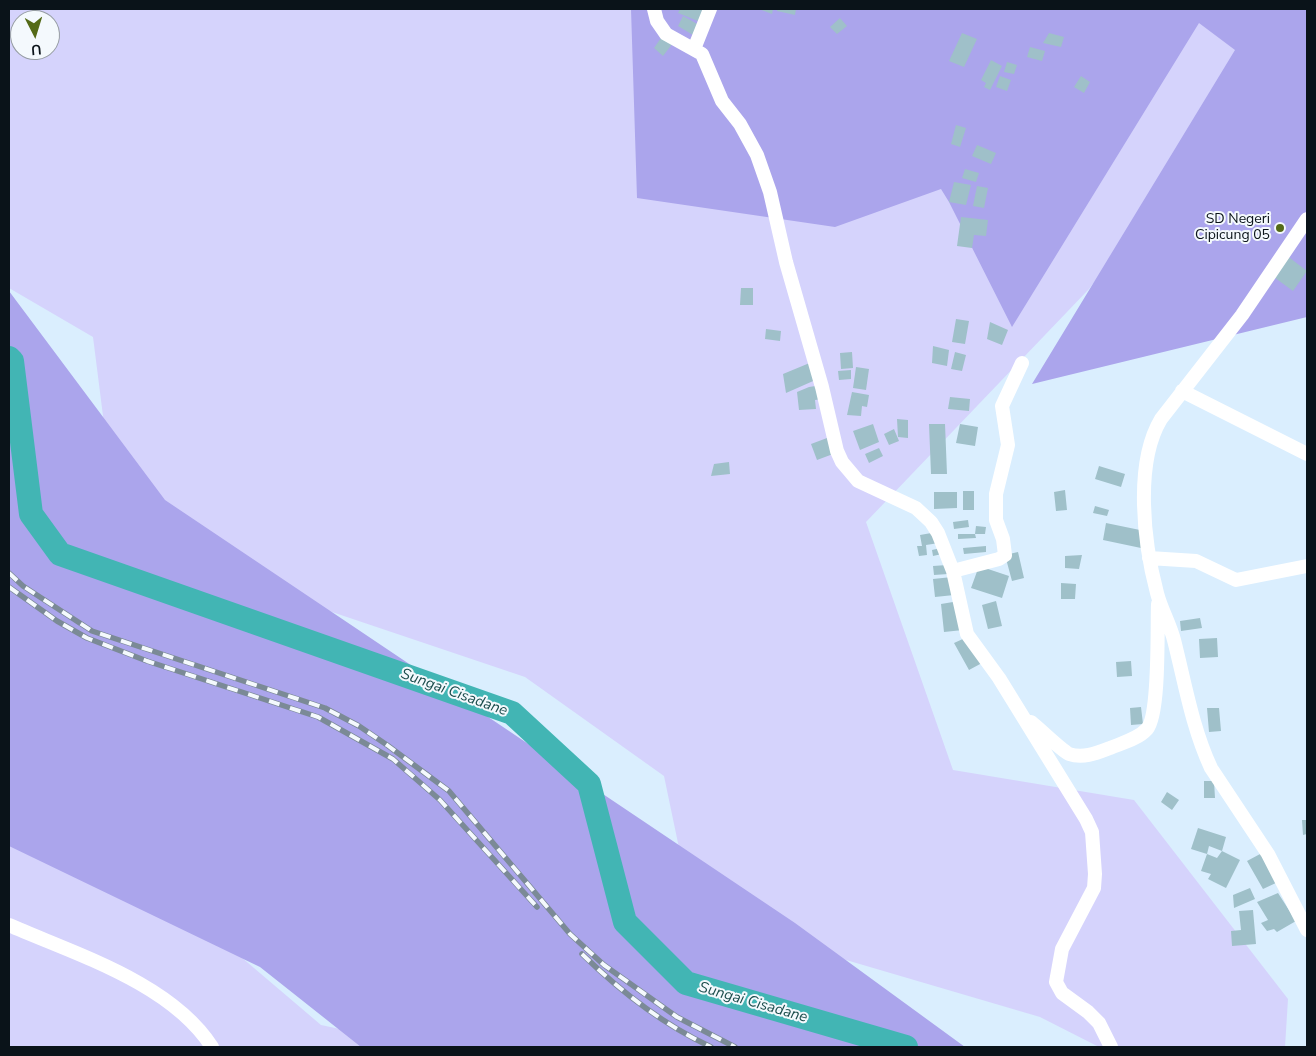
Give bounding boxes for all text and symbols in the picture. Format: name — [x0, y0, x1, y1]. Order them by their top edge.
north arrow — [10, 10, 60, 60]
text: U — [30, 40, 42, 59]
place label: SD Negeri Cipicung 05 — [1195, 212, 1270, 244]
marker: SD Negeri Cipicung 05 — [1274, 222, 1286, 234]
water label: Sungai Cisadane — [398, 665, 510, 721]
water label: Sungai Cisadane — [697, 979, 809, 1027]

